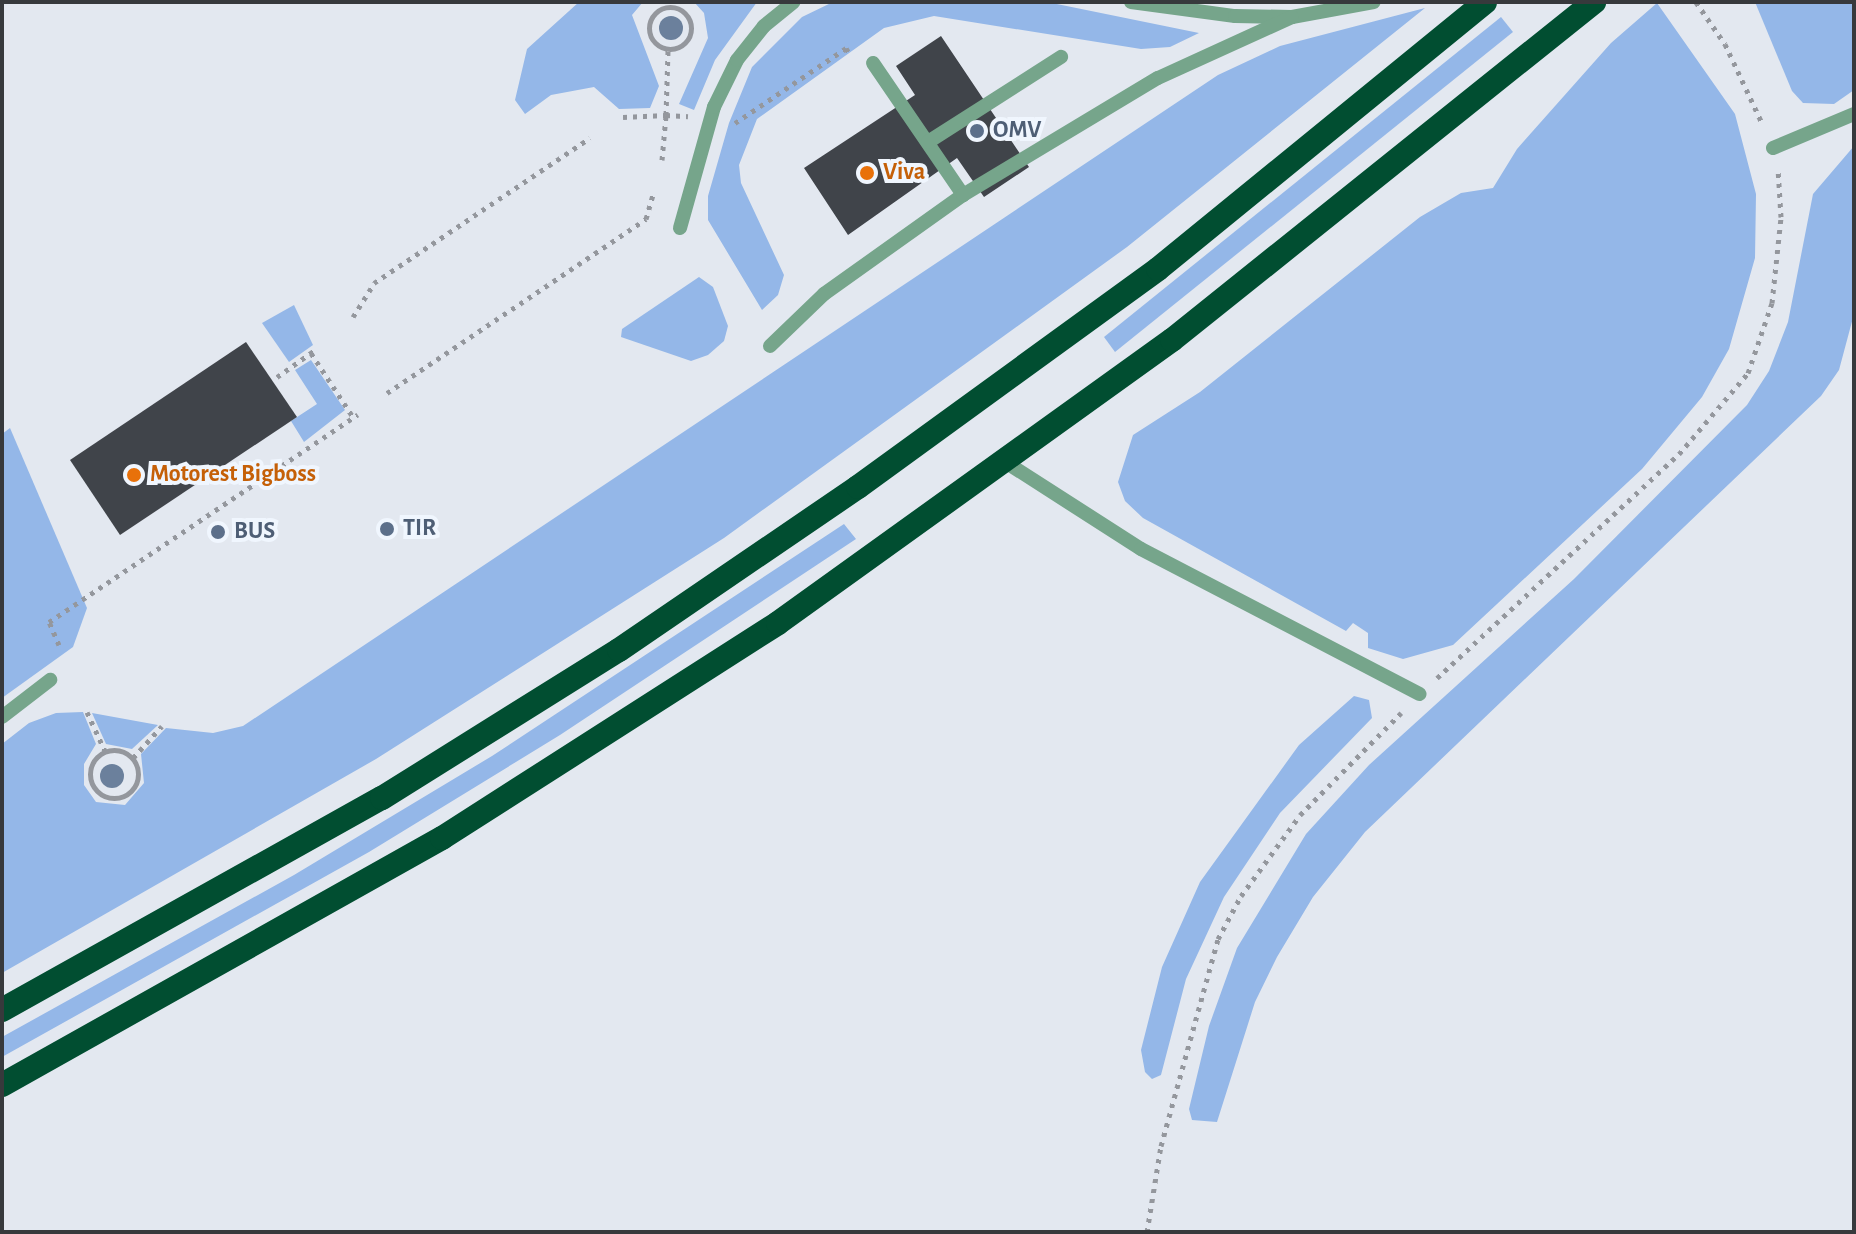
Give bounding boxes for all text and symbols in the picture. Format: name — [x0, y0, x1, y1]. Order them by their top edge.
place label: OMV — [993, 117, 1041, 145]
marker: OMV — [968, 122, 986, 140]
place label: Viva — [883, 159, 925, 187]
marker: Viva — [858, 164, 876, 182]
place label: Motorest Bigboss — [150, 461, 316, 489]
marker: Motorest Bigboss — [125, 466, 143, 484]
place label: TIR — [403, 515, 436, 543]
place label: BUS — [234, 518, 275, 546]
marker: TIR — [378, 520, 396, 538]
marker: BUS — [209, 523, 227, 541]

